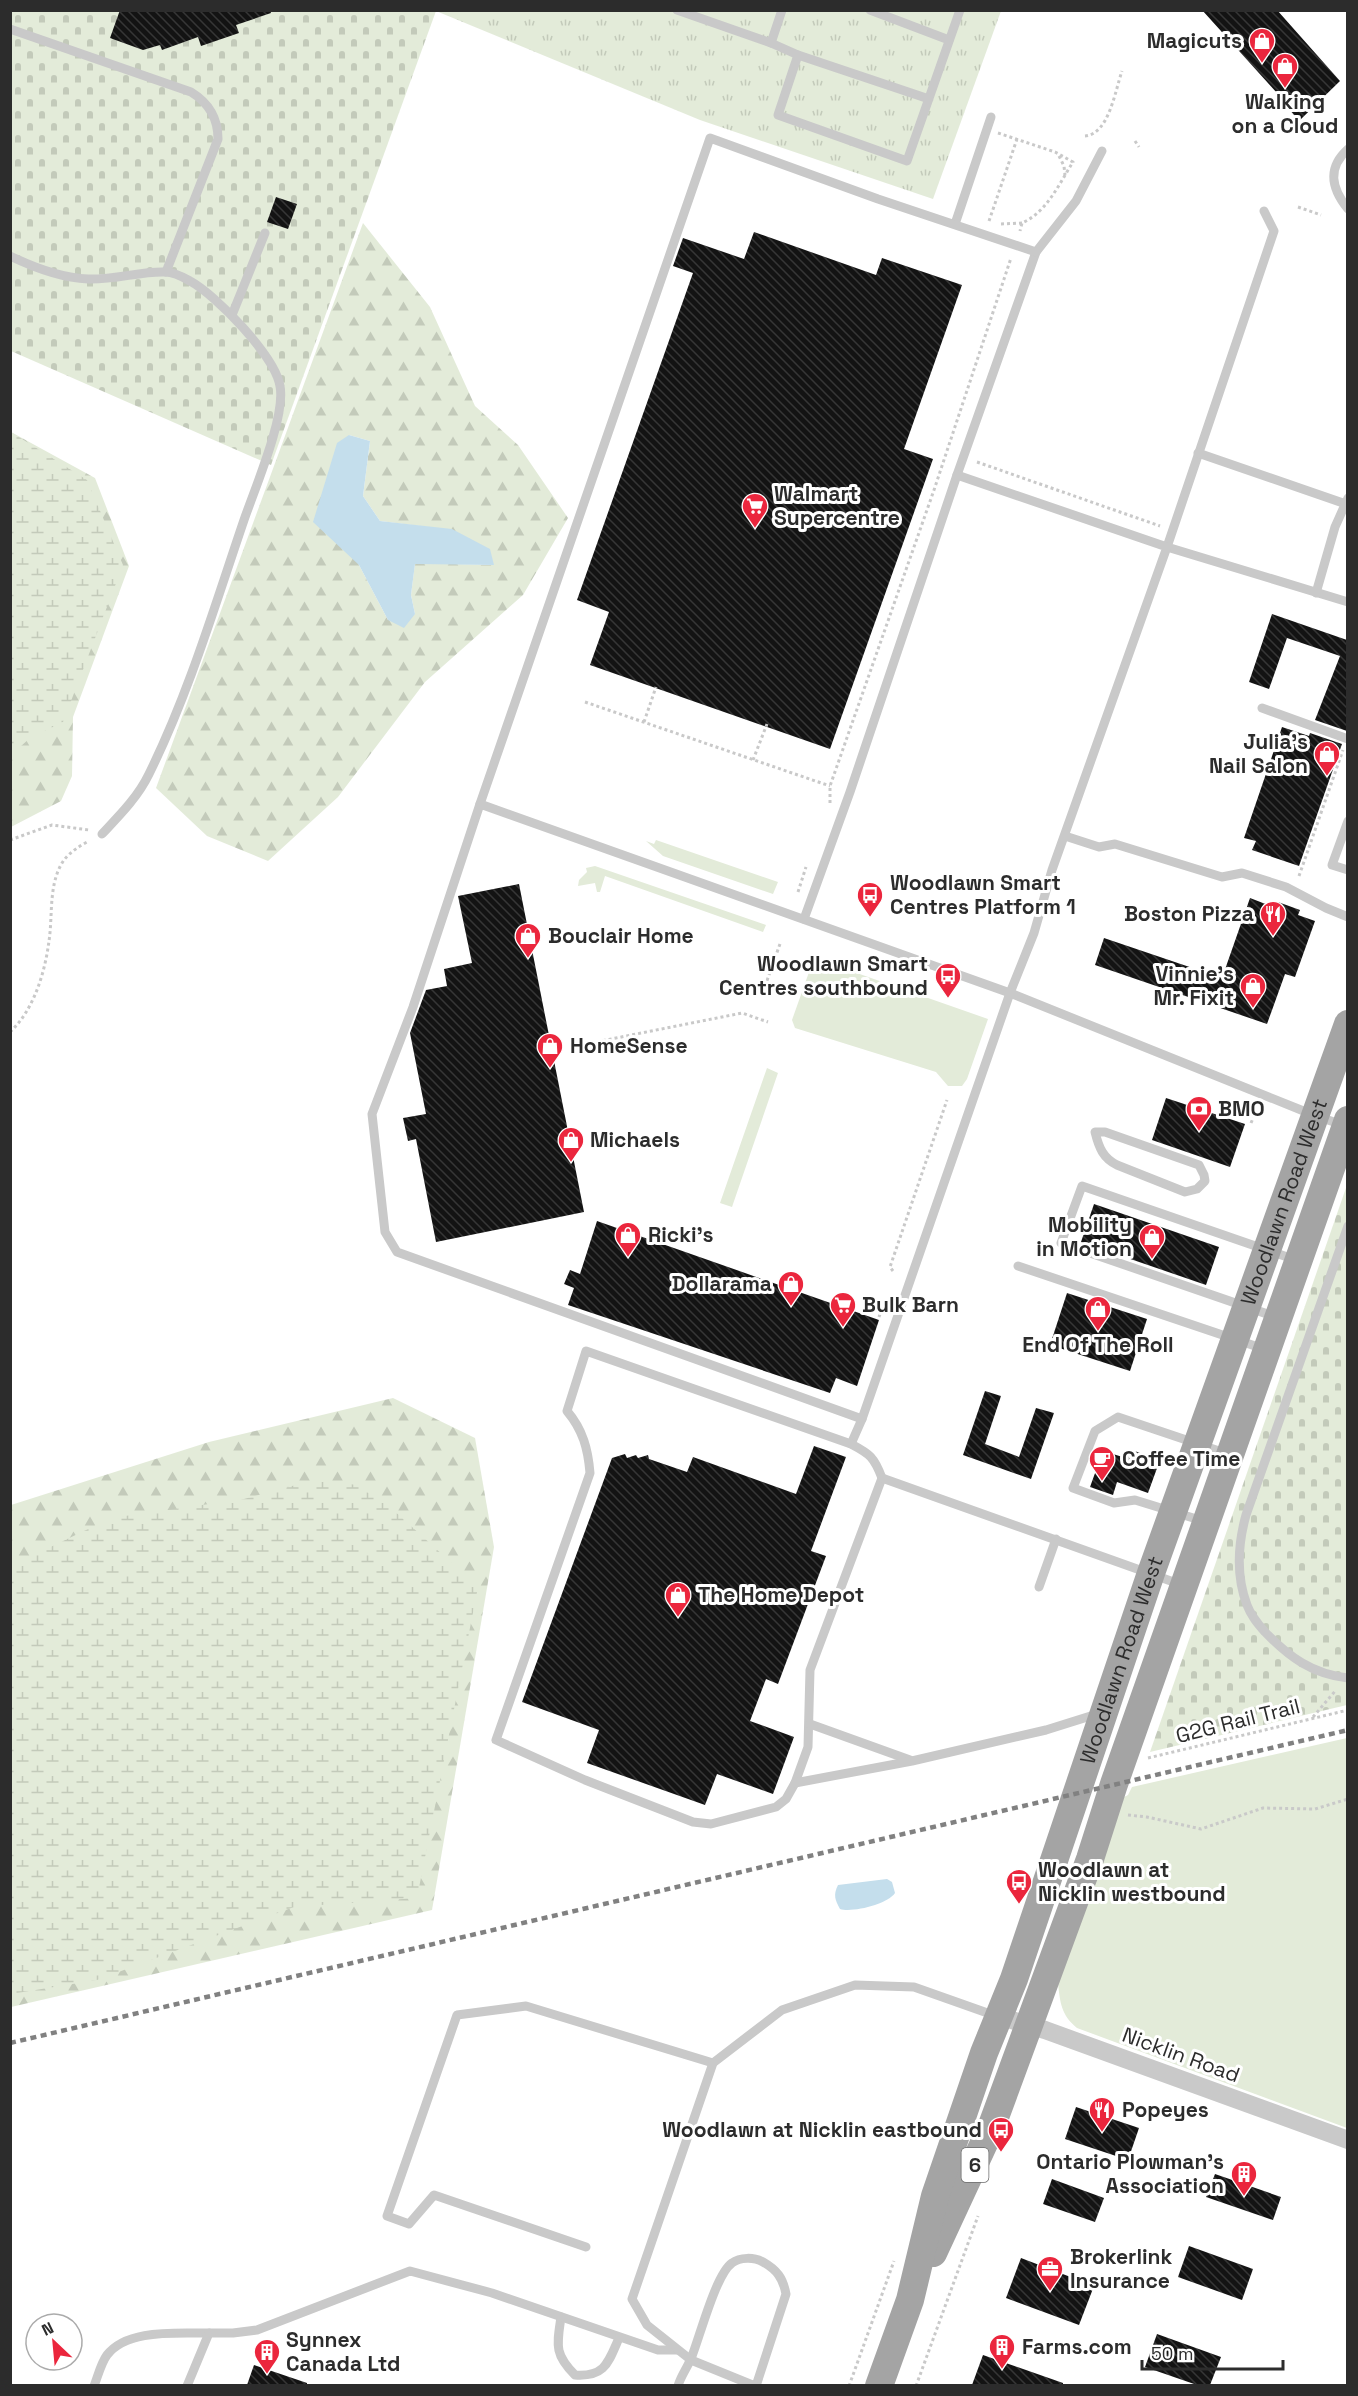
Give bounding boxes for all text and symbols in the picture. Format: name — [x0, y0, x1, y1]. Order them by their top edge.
shop icon: Magicuts — [1247, 26, 1277, 64]
place label: Magicuts — [1147, 27, 1242, 54]
shop icon: Walking on a Cloud — [1270, 51, 1300, 89]
place label: Walking on a Cloud — [1232, 88, 1338, 139]
place label: Walmart Supercentre — [774, 480, 900, 531]
supermarket icon: Walmart Supercentre — [740, 491, 770, 529]
place label: Julia's Nail Salon — [1209, 728, 1308, 779]
shop icon: Julia's Nail Salon — [1312, 739, 1342, 777]
place label: Woodlawn Smart Centres Platform 1 — [890, 869, 1076, 920]
bus stop icon: Woodlawn Smart Centres Platform 1 — [855, 880, 885, 918]
restaurant icon: Boston Pizza — [1258, 899, 1288, 937]
place label: Boston Pizza — [1124, 900, 1254, 927]
shop icon: Bouclair Home — [513, 921, 543, 959]
place label: Bouclair Home — [548, 922, 694, 949]
place label: Woodlawn Smart Centres southbound — [719, 950, 928, 1001]
place label: Vinnie's Mr. Fixit — [1153, 960, 1234, 1011]
bus stop icon: Woodlawn Smart Centres southbound — [933, 961, 963, 999]
shop icon: Vinnie's Mr. Fixit — [1238, 971, 1268, 1009]
shop icon: HomeSense — [535, 1031, 565, 1069]
place label: HomeSense — [570, 1032, 688, 1059]
bank icon: BMO — [1184, 1094, 1214, 1132]
place label: BMO — [1218, 1095, 1265, 1122]
street label: Woodlawn Road West — [1234, 1095, 1333, 1309]
shop icon: Michaels — [556, 1125, 586, 1163]
place label: Michaels — [590, 1126, 680, 1153]
place label: Mobility in Motion — [1036, 1211, 1132, 1262]
shop icon: Ricki's — [613, 1220, 643, 1258]
place label: Ricki's — [648, 1221, 714, 1248]
shop icon: Mobility in Motion — [1137, 1222, 1167, 1260]
shop icon: Dollarama — [776, 1269, 806, 1307]
place label: Dollarama — [672, 1270, 772, 1297]
supermarket icon: Bulk Barn — [828, 1290, 858, 1328]
place label: Bulk Barn — [862, 1291, 959, 1318]
shop icon: End Of The Roll — [1083, 1294, 1113, 1332]
place label: End Of The Roll — [1022, 1331, 1174, 1358]
cafe icon: Coffee Time — [1087, 1444, 1117, 1482]
place label: Coffee Time — [1122, 1445, 1240, 1472]
street label: Woodlawn Road West — [1074, 1552, 1169, 1767]
shop icon: The Home Depot — [663, 1580, 693, 1618]
place label: The Home Depot — [698, 1581, 864, 1608]
street label: G2G Rail Trail — [1173, 1692, 1303, 1749]
place label: Woodlawn at Nicklin westbound — [1038, 1856, 1226, 1907]
bus stop icon: Woodlawn at Nicklin westbound — [1004, 1867, 1034, 1905]
street label: Nicklin Road — [1119, 2021, 1244, 2088]
restaurant icon: Popeyes — [1087, 2095, 1117, 2133]
place label: Popeyes — [1122, 2096, 1209, 2123]
bus stop icon: Woodlawn at Nicklin eastbound — [986, 2115, 1016, 2153]
place label: Woodlawn at Nicklin eastbound — [662, 2116, 982, 2143]
road number: 6 — [962, 2148, 988, 2182]
place label: Ontario Plowman's Association — [1036, 2148, 1224, 2199]
building icon: Ontario Plowman's Association — [1229, 2159, 1259, 2197]
place label: Brokerlink Insurance — [1070, 2243, 1172, 2294]
office icon: Brokerlink Insurance — [1035, 2254, 1065, 2292]
north arrow — [24, 2312, 84, 2372]
text: N — [38, 2317, 57, 2341]
place label: Synnex Canada Ltd — [286, 2326, 400, 2377]
building icon: Farms.com — [987, 2332, 1017, 2370]
place label: Farms.com — [1022, 2333, 1132, 2360]
scale bar — [1142, 2333, 1283, 2371]
building icon: Synnex Canada Ltd — [252, 2337, 282, 2375]
text: 50 m — [1151, 2342, 1193, 2365]

